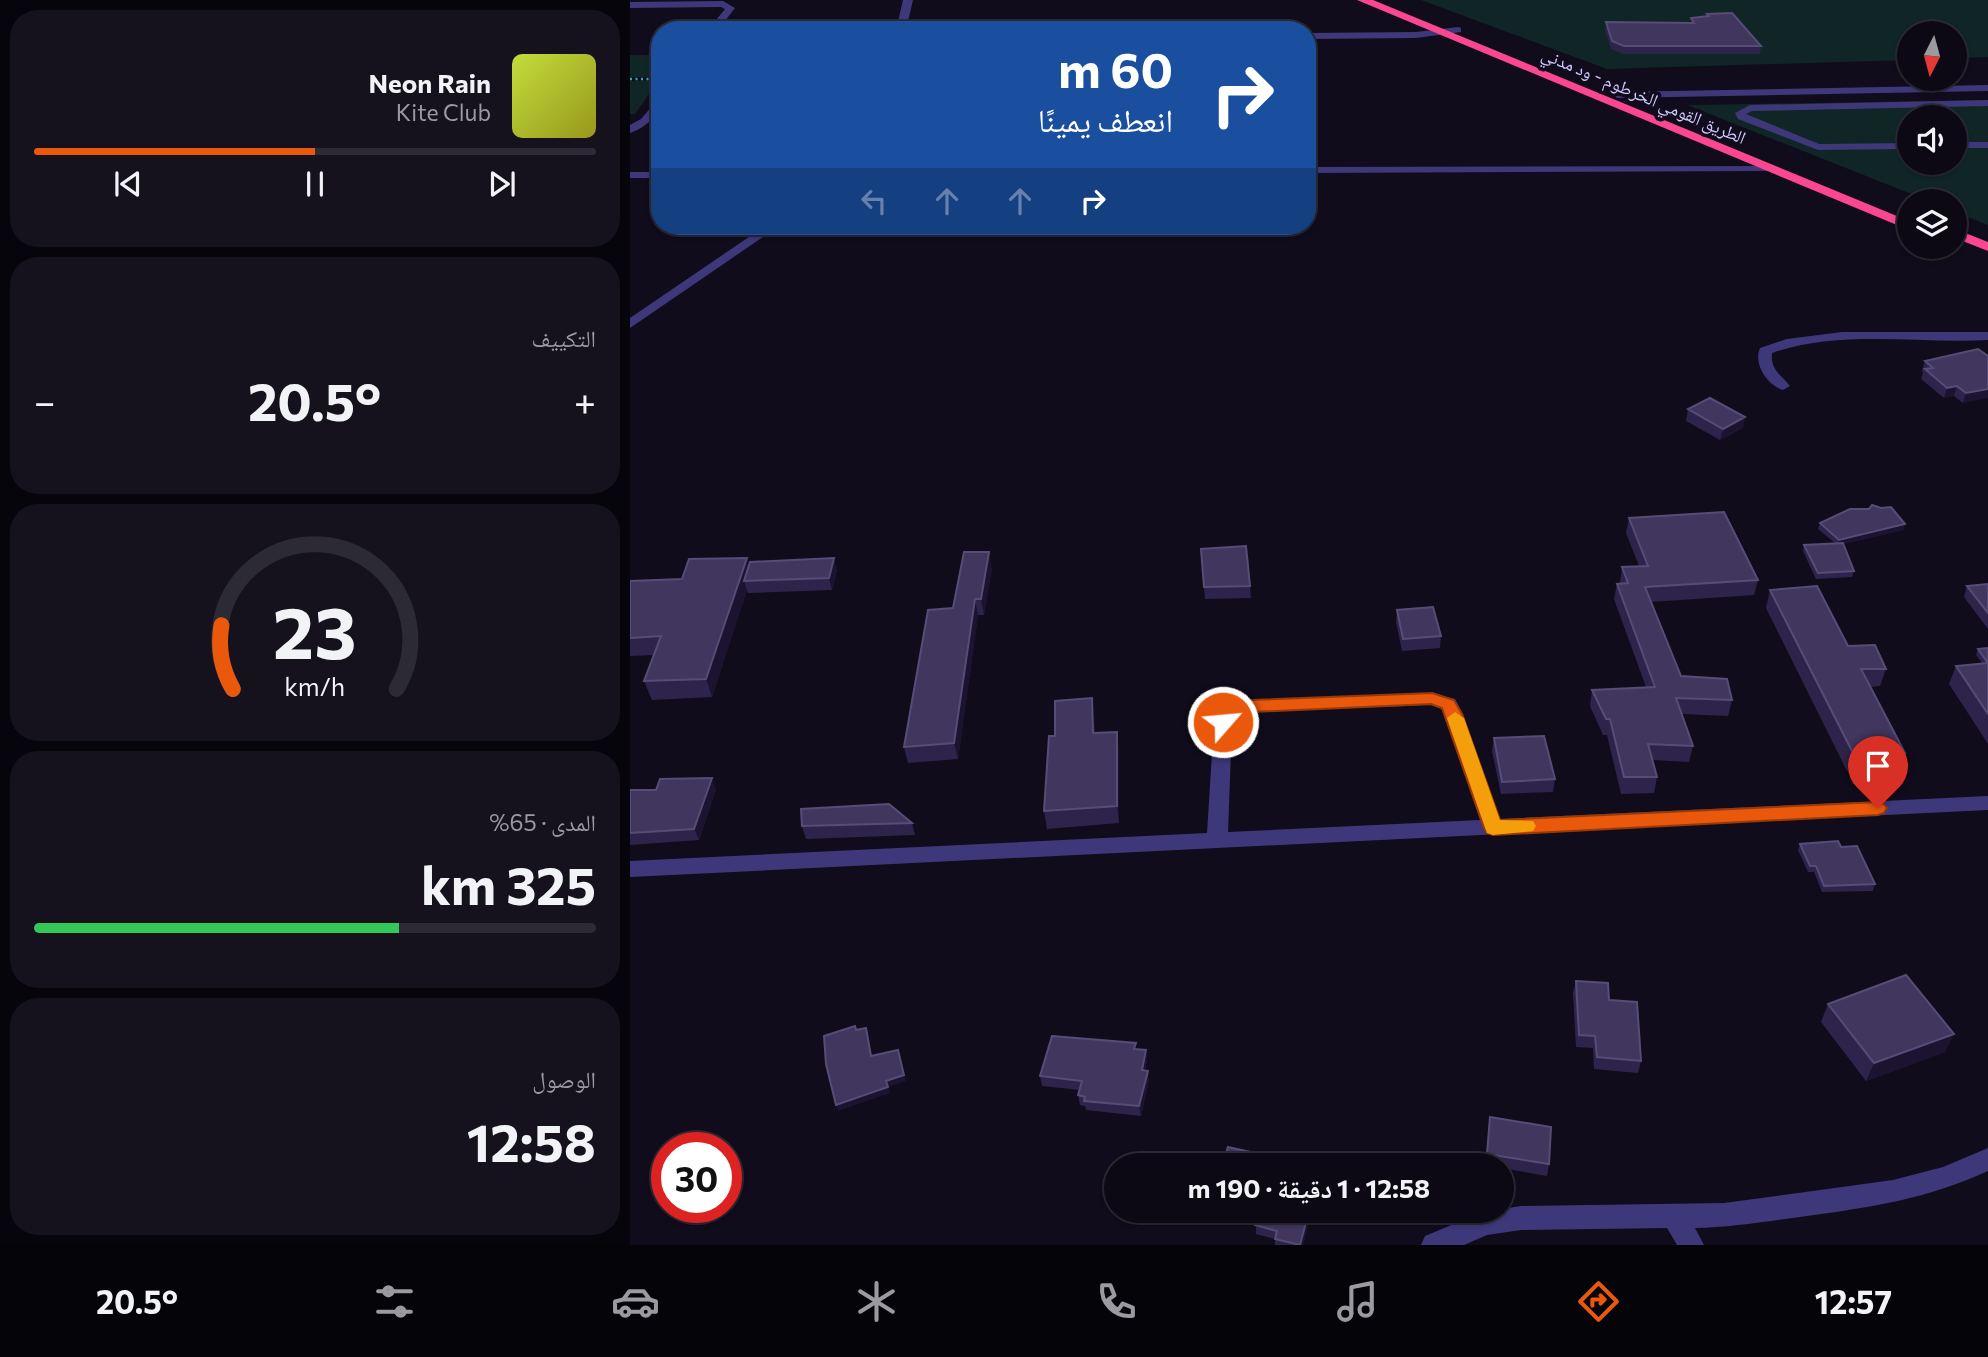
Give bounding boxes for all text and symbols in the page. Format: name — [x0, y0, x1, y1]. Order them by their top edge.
north arrow — [1897, 21, 1967, 91]
map controls — [1897, 21, 1967, 259]
text: 60 m — [1058, 38, 1173, 98]
street label: الطريق القومي الخرطوم - ود مدني — [1537, 42, 1749, 152]
icon: right — [1197, 49, 1288, 140]
text: Neon Rain — [368, 67, 491, 98]
text: Kite Club — [396, 98, 491, 126]
text: انعطف يمينًا — [1038, 99, 1173, 139]
button: sound — [1897, 105, 1967, 175]
icon: previous — [109, 165, 147, 203]
icon: pause — [296, 165, 334, 203]
icon: next — [483, 165, 521, 203]
icon: left — [855, 182, 893, 220]
icon: ahead — [928, 182, 966, 220]
icon: ahead — [1001, 182, 1039, 220]
icon: right — [1074, 182, 1112, 220]
button: layers — [1897, 189, 1967, 259]
text: التكييف — [531, 324, 596, 352]
text: 20.5° — [248, 368, 381, 432]
text: − — [34, 377, 56, 424]
text: + — [574, 377, 596, 424]
text: 23 — [273, 585, 357, 674]
text: km/h — [285, 670, 345, 700]
position arrow — [1186, 685, 1260, 759]
pin — [1848, 736, 1908, 808]
icon: arrive — [1859, 747, 1897, 785]
text: المدى · 65% — [489, 808, 596, 836]
text: 325 km — [421, 852, 596, 916]
text: الوصول — [532, 1065, 596, 1093]
text: 12:58 — [467, 1109, 596, 1173]
speed limit sign: 30 — [651, 1132, 742, 1223]
text: 12:58 · 1 دقيقة · 190 m — [1188, 1172, 1430, 1203]
icon: filters — [370, 1277, 419, 1326]
icon: car — [611, 1277, 660, 1326]
icon: climate — [852, 1277, 901, 1326]
icon: phone — [1092, 1277, 1141, 1326]
icon: music — [1333, 1277, 1382, 1326]
icon: directions — [1574, 1277, 1623, 1326]
text: 20.5° — [96, 1281, 178, 1321]
text: 12:57 — [1815, 1281, 1892, 1321]

